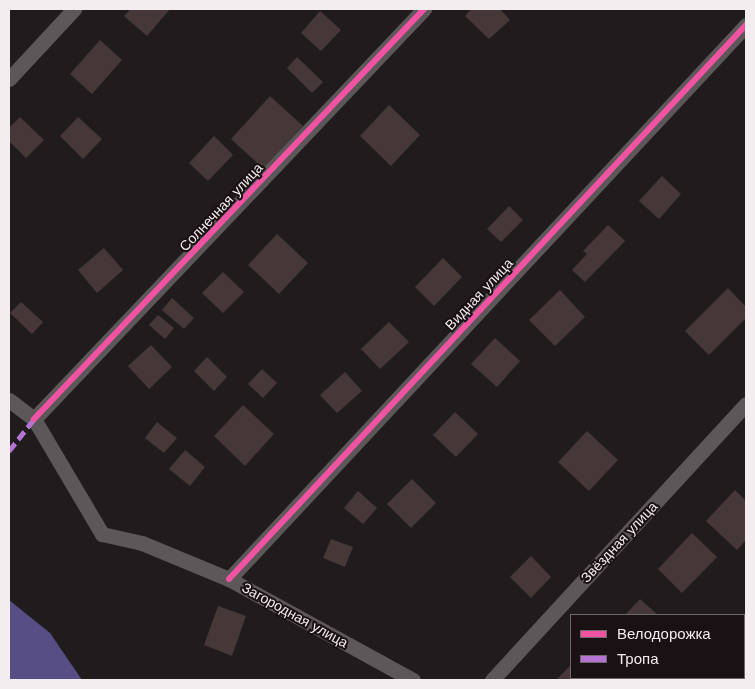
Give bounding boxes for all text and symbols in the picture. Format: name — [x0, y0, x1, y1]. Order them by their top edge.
street label: Солнечная улица — [176, 159, 266, 255]
street label: Видная улица — [442, 255, 516, 333]
street label: Звёздная улица — [577, 498, 661, 586]
street label: Загородная улица — [239, 579, 351, 651]
legend — [570, 614, 745, 679]
text: Велодорожка — [617, 625, 711, 643]
text: Тропа — [617, 650, 658, 668]

